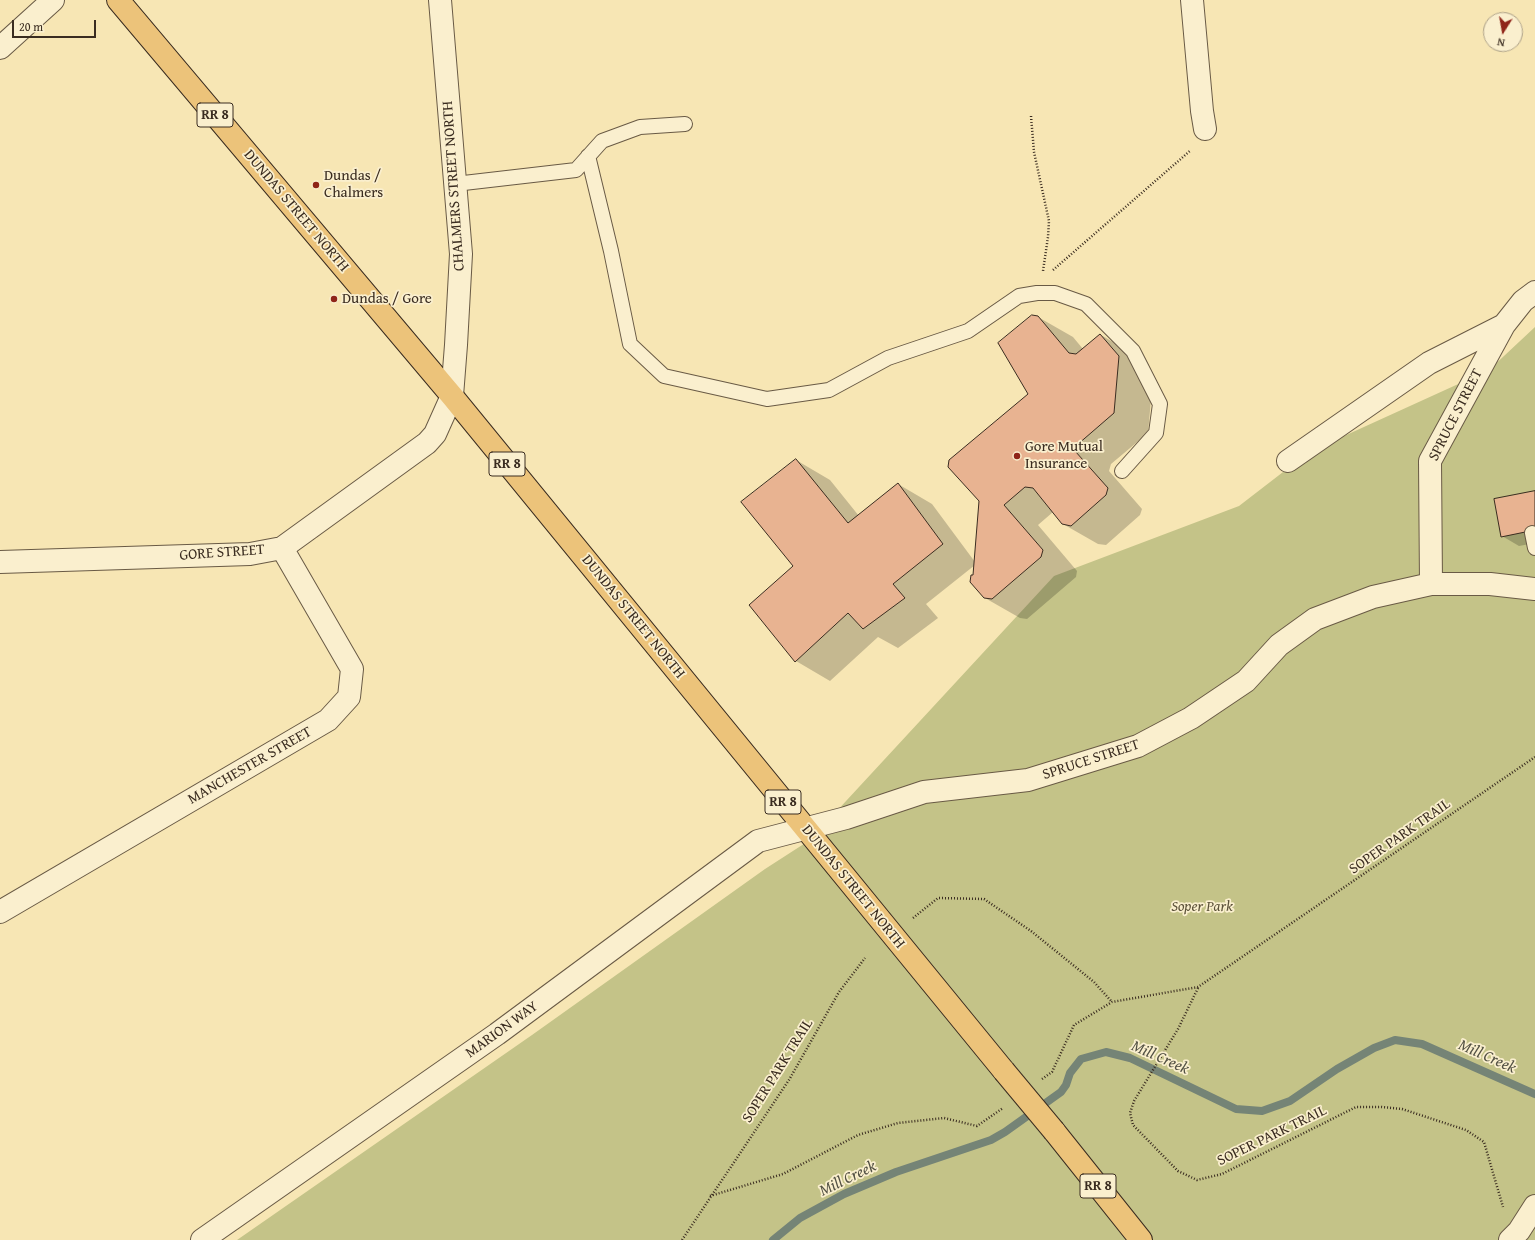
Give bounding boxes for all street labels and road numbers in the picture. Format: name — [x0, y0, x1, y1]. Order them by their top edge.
street label: CHALMERS STREET NORTH — [439, 100, 469, 272]
road number: RR 8 — [197, 103, 233, 127]
street label: DUNDAS STREET NORTH — [240, 146, 352, 276]
street label: SPRUCE STREET — [1425, 366, 1487, 464]
road number: RR 8 — [489, 452, 525, 476]
street label: GORE STREET — [179, 541, 265, 565]
street label: DUNDAS STREET NORTH — [578, 551, 688, 683]
street label: MANCHESTER STREET — [185, 723, 315, 809]
street label: SPRUCE STREET — [1040, 736, 1142, 784]
road number: RR 8 — [765, 790, 801, 814]
street label: SOPER PARK TRAIL — [1346, 795, 1454, 879]
street label: DUNDAS STREET NORTH — [798, 821, 908, 953]
street label: MARION WAY — [462, 998, 542, 1062]
street label: SOPER PARK TRAIL — [739, 1016, 817, 1126]
street label: SOPER PARK TRAIL — [1214, 1102, 1330, 1170]
road number: RR 8 — [1080, 1174, 1116, 1198]

